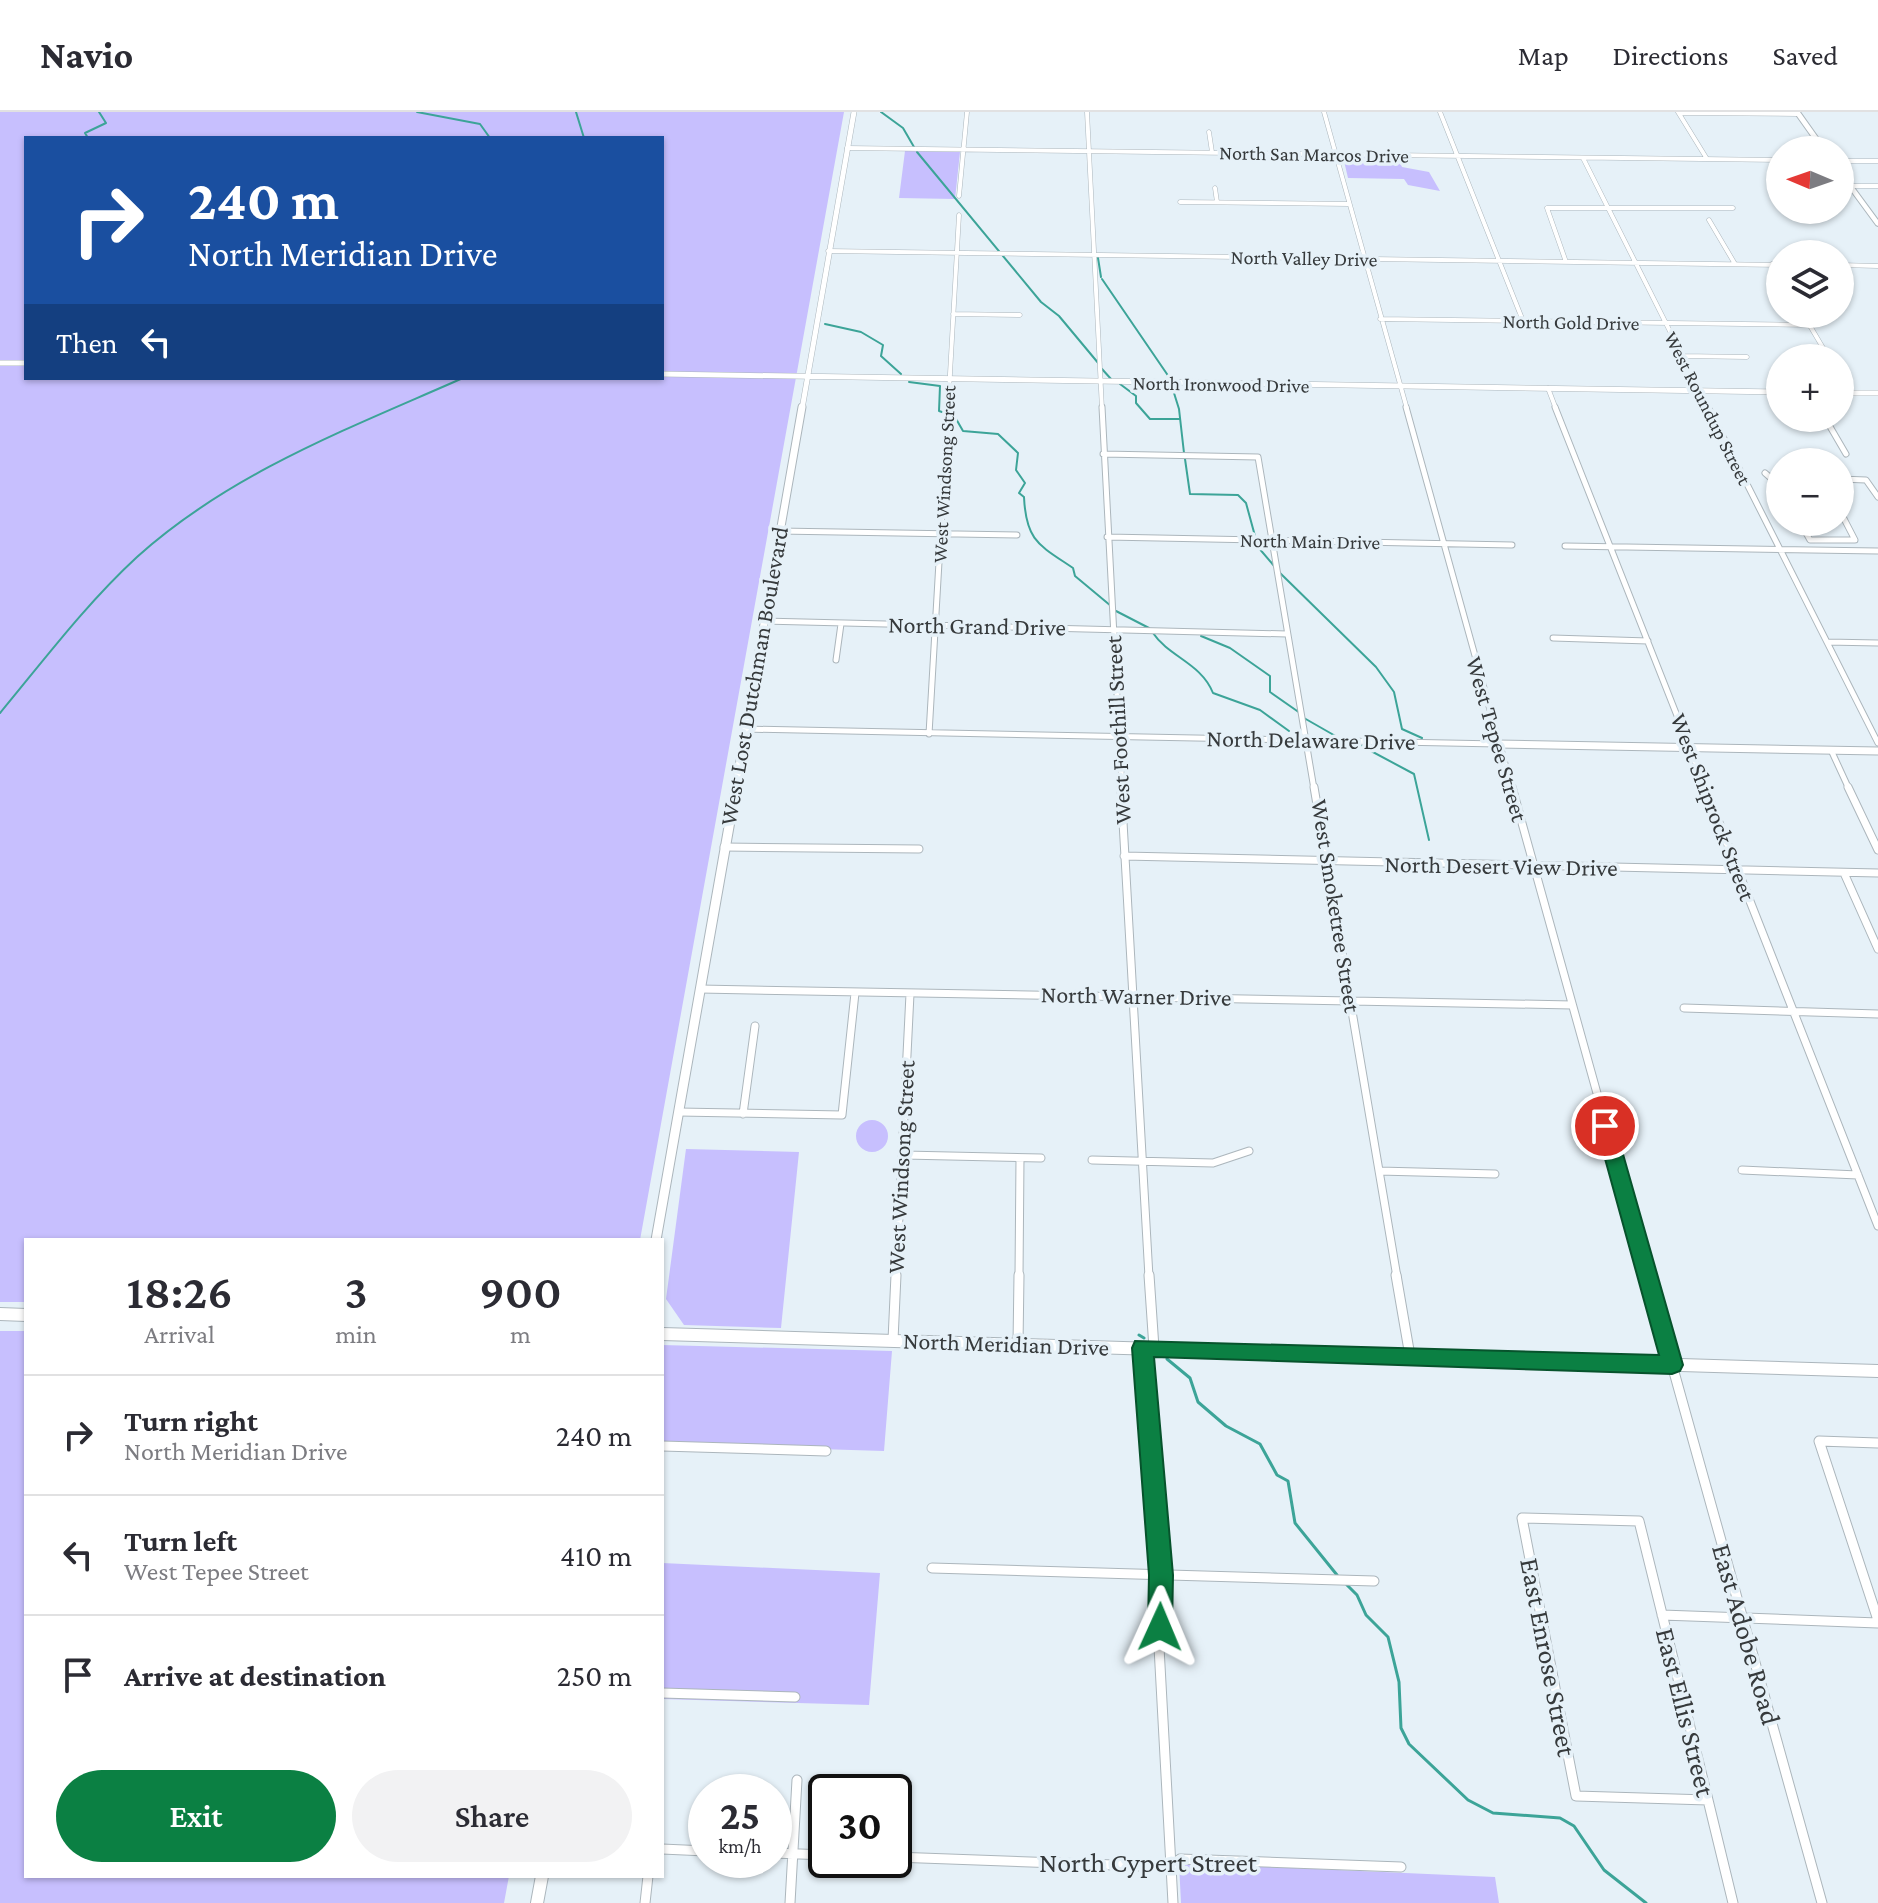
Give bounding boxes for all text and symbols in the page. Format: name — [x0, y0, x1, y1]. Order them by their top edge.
text: Navio — [40, 34, 133, 76]
text: Map — [1518, 40, 1569, 71]
text: Directions — [1613, 40, 1728, 71]
text: Saved — [1772, 40, 1838, 71]
north arrow — [1766, 136, 1854, 224]
map controls — [1766, 136, 1854, 536]
street label: North San Marcos Drive — [1219, 141, 1409, 167]
icon: right — [56, 168, 160, 272]
text: 240 m — [188, 169, 339, 231]
text: North Meridian Drive — [188, 234, 497, 274]
button: layers — [1766, 240, 1854, 328]
street label: North Valley Drive — [1230, 246, 1378, 271]
street label: North Gold Drive — [1502, 310, 1640, 334]
icon: left — [134, 320, 178, 364]
text: Then — [56, 326, 118, 359]
street label: West Roundup Street — [1659, 328, 1756, 489]
button: + — [1766, 344, 1854, 432]
street label: North Ironwood Drive — [1132, 371, 1310, 397]
street label: West Windsong Street — [928, 384, 961, 563]
button: − — [1766, 448, 1854, 536]
street label: West Lost Dutchman Boulevard — [714, 524, 793, 828]
street label: North Main Drive — [1240, 529, 1381, 553]
street label: North Grand Drive — [888, 610, 1066, 641]
street label: West Foothill Street — [1099, 634, 1136, 825]
street label: West Tepee Street — [1461, 653, 1534, 826]
street label: West Shiprock Street — [1665, 709, 1762, 905]
street label: North Delaware Drive — [1206, 724, 1416, 755]
street label: West Smoketree Street — [1306, 797, 1367, 1015]
street label: North Desert View Drive — [1384, 850, 1618, 881]
street label: North Warner Drive — [1040, 980, 1232, 1011]
street label: West Windsong Street — [881, 1059, 920, 1274]
pin — [1571, 1092, 1639, 1160]
icon: arrive — [1583, 1104, 1627, 1148]
text: 18:26 — [126, 1265, 233, 1318]
text: 3 — [344, 1265, 368, 1318]
text: 900 — [479, 1265, 562, 1318]
text: Arrival — [144, 1320, 215, 1349]
text: min — [335, 1320, 377, 1349]
text: m — [510, 1320, 531, 1349]
street label: North Meridian Drive — [902, 1326, 1110, 1361]
text: Turn right — [124, 1404, 258, 1437]
icon: right — [56, 1413, 100, 1457]
text: 240 m — [556, 1419, 632, 1452]
text: North Meridian Drive — [124, 1437, 348, 1466]
text: Turn left — [124, 1524, 237, 1557]
icon: left — [56, 1533, 100, 1577]
text: 410 m — [560, 1539, 632, 1572]
street label: East Adobe Road — [1706, 1540, 1787, 1729]
street label: East Enrose Street — [1514, 1555, 1583, 1760]
text: West Tepee Street — [124, 1557, 309, 1586]
position arrow — [1118, 1585, 1202, 1669]
street label: East Ellis Street — [1650, 1625, 1722, 1800]
icon: arrive — [56, 1653, 100, 1697]
text: Arrive at destination — [124, 1659, 386, 1692]
text: 250 m — [557, 1659, 632, 1692]
button: Exit — [56, 1770, 336, 1862]
button: Share — [352, 1770, 632, 1862]
speed limit sign: 30 — [808, 1774, 912, 1878]
text: 25 — [720, 1793, 760, 1838]
text: km/h — [718, 1835, 762, 1857]
street label: North Cypert Street — [1039, 1847, 1258, 1878]

